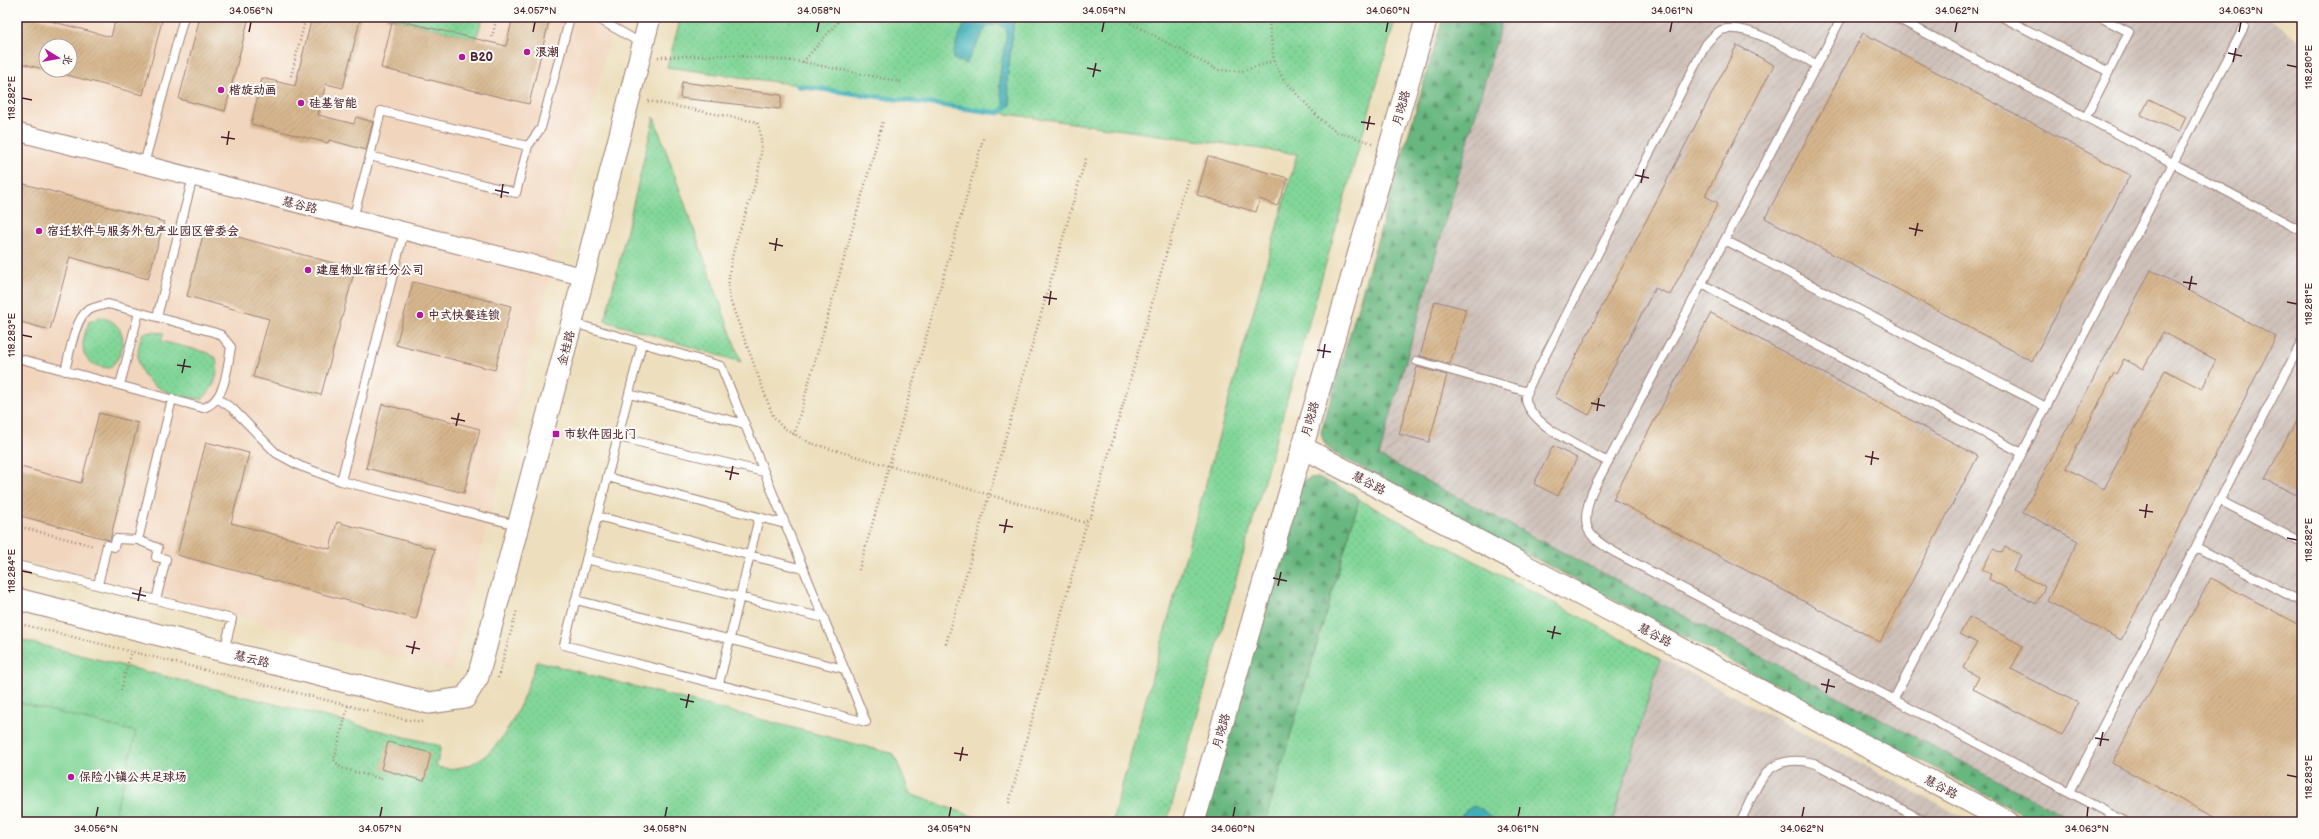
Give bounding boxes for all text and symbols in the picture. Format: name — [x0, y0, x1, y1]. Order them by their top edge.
text: 34.056°N — [229, 5, 273, 17]
text: 34.057°N — [514, 5, 556, 17]
text: 34.058°N — [797, 5, 841, 17]
text: 34.059°N — [1082, 5, 1126, 17]
text: 34.060°N — [1366, 5, 1410, 17]
text: 34.061°N — [1651, 5, 1693, 17]
text: 34.062°N — [1935, 5, 1979, 17]
text: 34.063°N — [2219, 5, 2263, 17]
north arrow — [38, 38, 78, 78]
text: 118.280°E — [2303, 44, 2315, 89]
place label: 浪潮 — [535, 45, 559, 60]
marker: 浪潮 — [522, 47, 532, 57]
place label: B20 — [470, 50, 493, 65]
marker: B20 — [457, 52, 467, 62]
text: 北 — [60, 53, 75, 66]
text: 118.282°E — [6, 76, 18, 120]
place label: 楷旋动画 — [229, 83, 277, 98]
marker: 楷旋动画 — [216, 85, 226, 95]
street label: 月晓路 — [1389, 89, 1414, 128]
place label: 硅基智能 — [309, 96, 357, 111]
marker: 硅基智能 — [296, 98, 306, 108]
street label: 慧谷路 — [281, 194, 319, 217]
place label: 宿迁软件与服务外包产业园区管委会 — [47, 224, 239, 239]
marker: 宿迁软件与服务外包产业园区管委会 — [34, 226, 44, 236]
place label: 建屋物业宿迁分公司 — [316, 263, 424, 278]
marker: 建屋物业宿迁分公司 — [303, 265, 313, 275]
text: 118.281°E — [2303, 282, 2315, 325]
place label: 中式快餐连锁 — [428, 308, 500, 323]
marker: 中式快餐连锁 — [415, 310, 425, 320]
text: 118.283°E — [6, 312, 18, 357]
street label: 金桂路 — [555, 329, 578, 367]
street label: 月晓路 — [1298, 400, 1323, 439]
place label: 市软件园北门 — [564, 427, 636, 442]
marker: 市软件园北门 — [551, 429, 561, 439]
street label: 慧谷路 — [1349, 468, 1388, 499]
text: 118.282°E — [2303, 518, 2315, 562]
text: 118.284°E — [6, 549, 18, 593]
street label: 慧谷路 — [1635, 620, 1674, 651]
street label: 慧云路 — [233, 648, 271, 671]
street label: 月晓路 — [1209, 712, 1234, 751]
text: 118.283°E — [2303, 754, 2315, 799]
place label: 保险小镇公共足球场 — [79, 770, 187, 785]
marker: 保险小镇公共足球场 — [66, 772, 76, 782]
street label: 慧谷路 — [1921, 772, 1960, 803]
text: 34.056°N — [74, 823, 118, 835]
text: 34.057°N — [359, 823, 401, 835]
text: 34.058°N — [643, 823, 687, 835]
text: 34.059°N — [927, 823, 971, 835]
text: 34.060°N — [1211, 823, 1255, 835]
text: 34.061°N — [1497, 823, 1539, 835]
text: 34.062°N — [1780, 823, 1824, 835]
text: 34.063°N — [2065, 823, 2109, 835]

